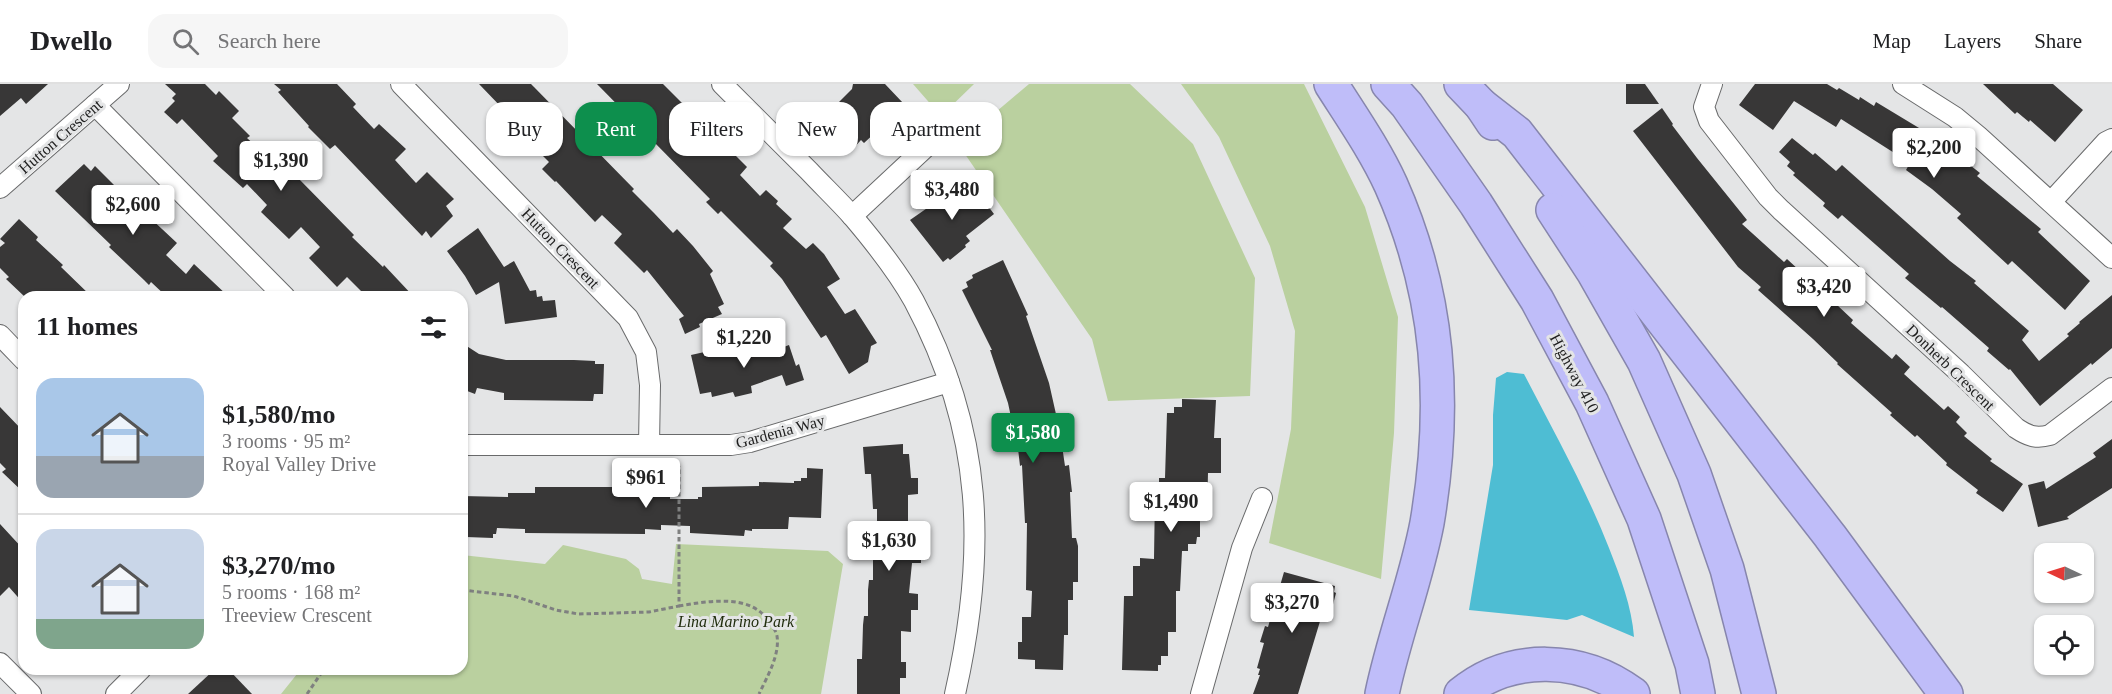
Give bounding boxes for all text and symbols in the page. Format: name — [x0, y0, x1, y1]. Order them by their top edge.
search box — [148, 14, 568, 68]
text: Dwello — [30, 25, 112, 56]
icon: search — [169, 25, 202, 58]
text: Search here — [217, 28, 321, 53]
text: Map — [1873, 29, 1911, 53]
text: Layers — [1944, 29, 2001, 53]
text: Share — [2034, 29, 2082, 53]
street label: Hutton Crescent — [15, 95, 106, 177]
chip: Buy — [486, 102, 563, 156]
chip: Rent — [575, 102, 657, 156]
chip: Filters — [669, 102, 764, 156]
chip: New — [776, 102, 858, 156]
chip: Apartment — [870, 102, 1002, 156]
pin: $2,200 — [1885, 128, 1983, 179]
text: $2,200 — [1907, 136, 1962, 158]
pin: $1,390 — [232, 141, 330, 192]
text: $1,390 — [254, 149, 309, 171]
pin: $3,480 — [903, 170, 1001, 221]
text: $3,480 — [925, 178, 980, 200]
pin: $2,600 — [84, 185, 182, 236]
text: $2,600 — [106, 193, 161, 215]
street label: Hutton Crescent — [518, 205, 603, 292]
pin: $3,420 — [1775, 267, 1873, 318]
text: $3,420 — [1797, 275, 1852, 297]
icon: filters — [417, 311, 450, 344]
text: 11 homes — [36, 312, 138, 341]
pin: $1,220 — [695, 318, 793, 369]
street label: Donherb Crescent — [1903, 321, 1999, 414]
text: $1,220 — [717, 326, 772, 348]
street label: Highway 410 — [1546, 331, 1602, 416]
text: $1,580/mo — [222, 400, 335, 429]
icon: home — [84, 402, 156, 474]
street label: Gardenia Way — [734, 411, 827, 452]
pin: $1,580 — [984, 413, 1082, 464]
text: $1,580 — [1006, 421, 1061, 443]
text: 3 rooms · 95 m² — [222, 430, 350, 452]
text: Royal Valley Drive — [222, 453, 376, 475]
pin: $961 — [610, 458, 682, 509]
text: $961 — [626, 466, 666, 488]
pin: $1,490 — [1122, 482, 1220, 533]
text: $1,490 — [1144, 490, 1199, 512]
pin: $1,630 — [840, 521, 938, 572]
text: $1,630 — [862, 529, 917, 551]
north arrow — [2034, 543, 2094, 603]
map controls — [2034, 543, 2094, 675]
text: $3,270/mo — [222, 551, 335, 580]
icon: home — [84, 553, 156, 625]
text: 5 rooms · 168 m² — [222, 581, 360, 603]
pin: $3,270 — [1243, 583, 1341, 634]
text: $3,270 — [1265, 591, 1320, 613]
text: Treeview Crescent — [222, 604, 372, 626]
park label: Lina Marino Park — [677, 613, 795, 630]
button: locate — [2034, 615, 2094, 675]

